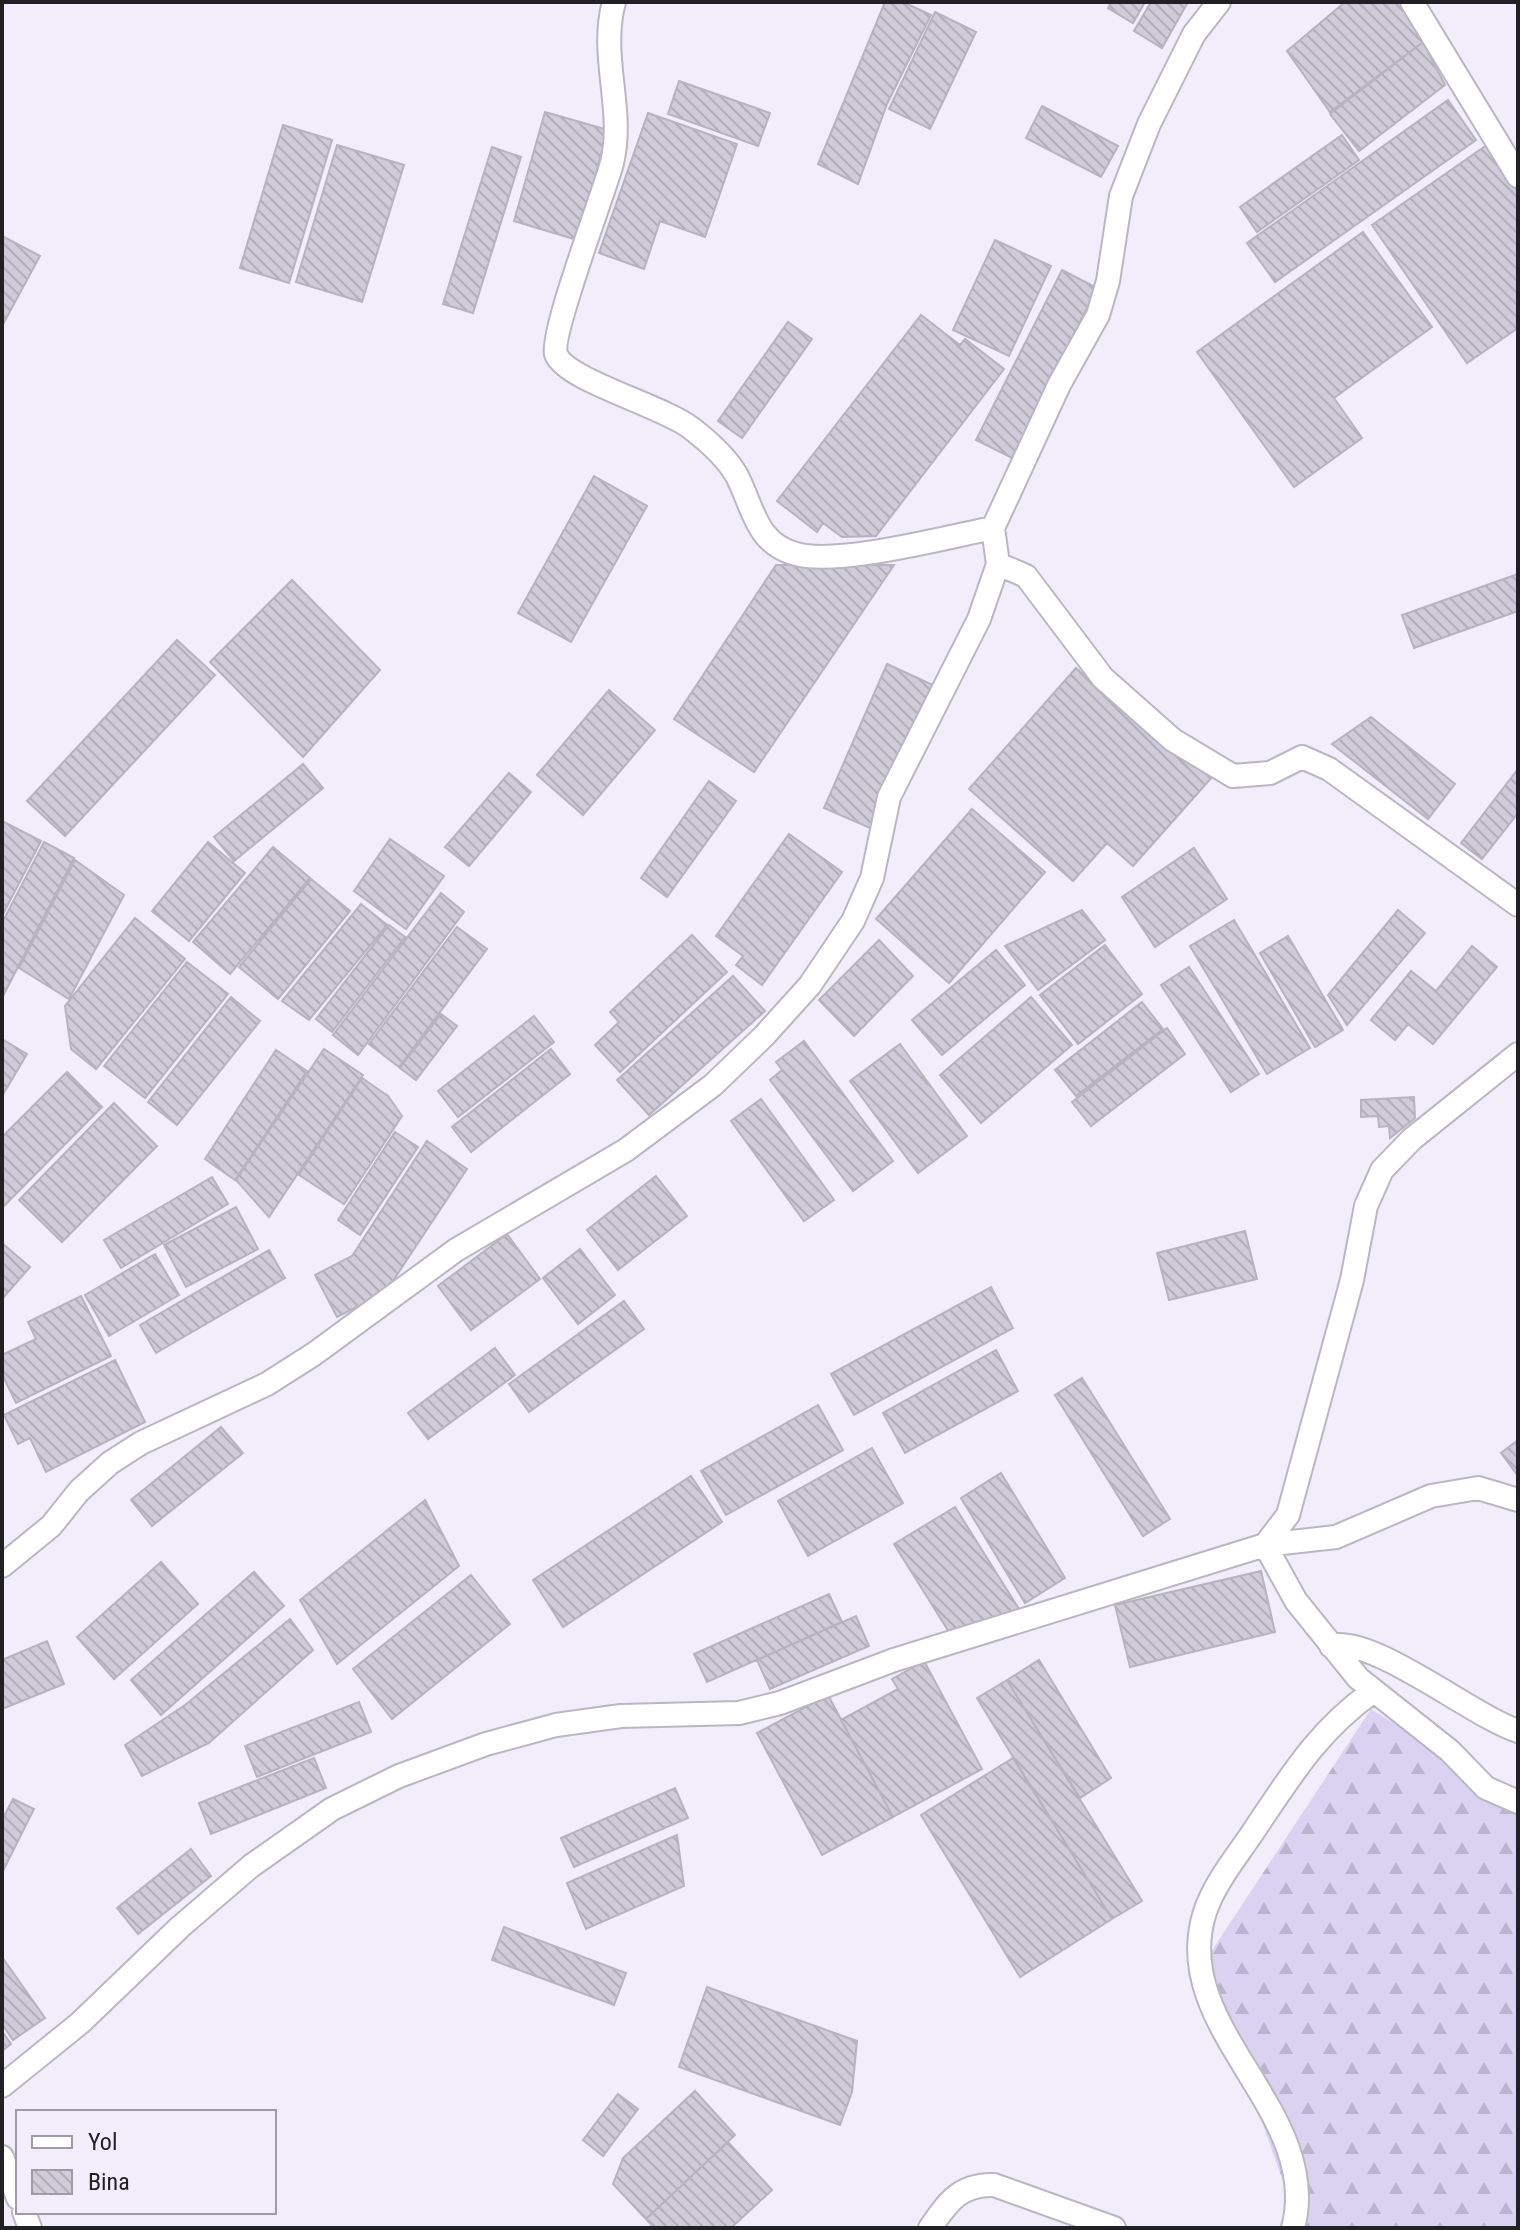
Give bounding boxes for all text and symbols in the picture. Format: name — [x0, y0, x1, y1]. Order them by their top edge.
legend — [16, 2110, 276, 2214]
text: Yol — [88, 2128, 117, 2156]
text: Bina — [88, 2168, 130, 2196]

